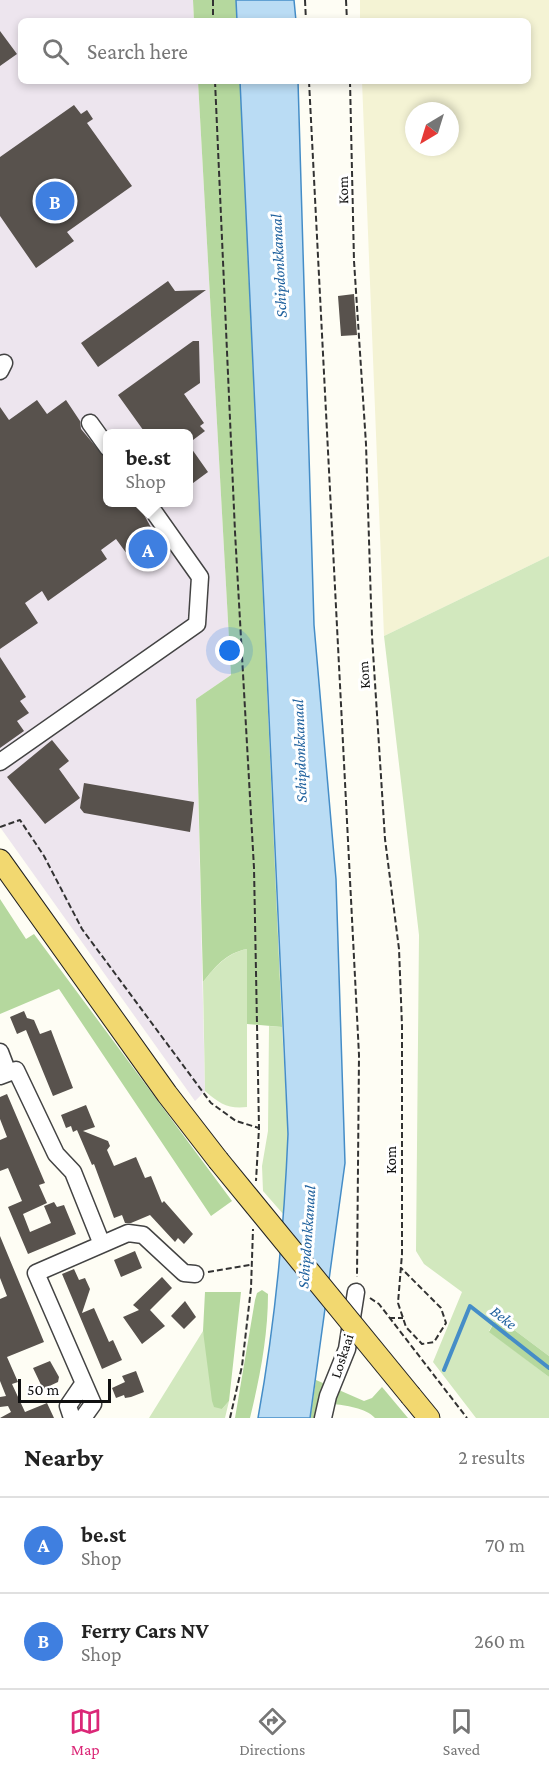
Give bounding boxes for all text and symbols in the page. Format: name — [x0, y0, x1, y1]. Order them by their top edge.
search box — [18, 18, 531, 84]
icon: search — [39, 35, 72, 68]
text: Search here — [87, 39, 188, 64]
north arrow — [405, 102, 459, 156]
street label: Kom — [335, 176, 351, 204]
pin: B — [36, 178, 74, 224]
water label: Schipdonkkanaal — [267, 213, 291, 318]
popup — [103, 429, 193, 507]
text: be.st — [125, 445, 171, 470]
text: Shop — [125, 470, 166, 492]
pin: A — [128, 526, 168, 572]
your location — [215, 636, 244, 665]
street label: Kom — [355, 661, 373, 689]
water label: Schipdonkkanaal — [289, 698, 311, 803]
street label: Kom — [383, 1146, 399, 1174]
water label: Schipdonkkanaal — [294, 1184, 320, 1289]
water label: Beke — [488, 1302, 520, 1333]
street label: Loskaai — [327, 1332, 357, 1380]
scale bar — [18, 1376, 111, 1404]
text: 50 m — [27, 1381, 59, 1398]
text: Nearby — [24, 1443, 103, 1472]
text: 2 results — [458, 1446, 525, 1468]
text: be.st — [81, 1522, 126, 1547]
text: A — [38, 1534, 49, 1556]
text: 70 m — [485, 1534, 525, 1556]
text: Shop — [81, 1547, 122, 1569]
text: Ferry Cars NV — [81, 1618, 209, 1643]
text: B — [38, 1630, 49, 1652]
text: 260 m — [474, 1630, 525, 1652]
text: Shop — [81, 1643, 122, 1665]
tab: Map — [69, 1705, 102, 1758]
tab: Directions — [239, 1705, 305, 1758]
tab: Saved — [443, 1705, 480, 1758]

